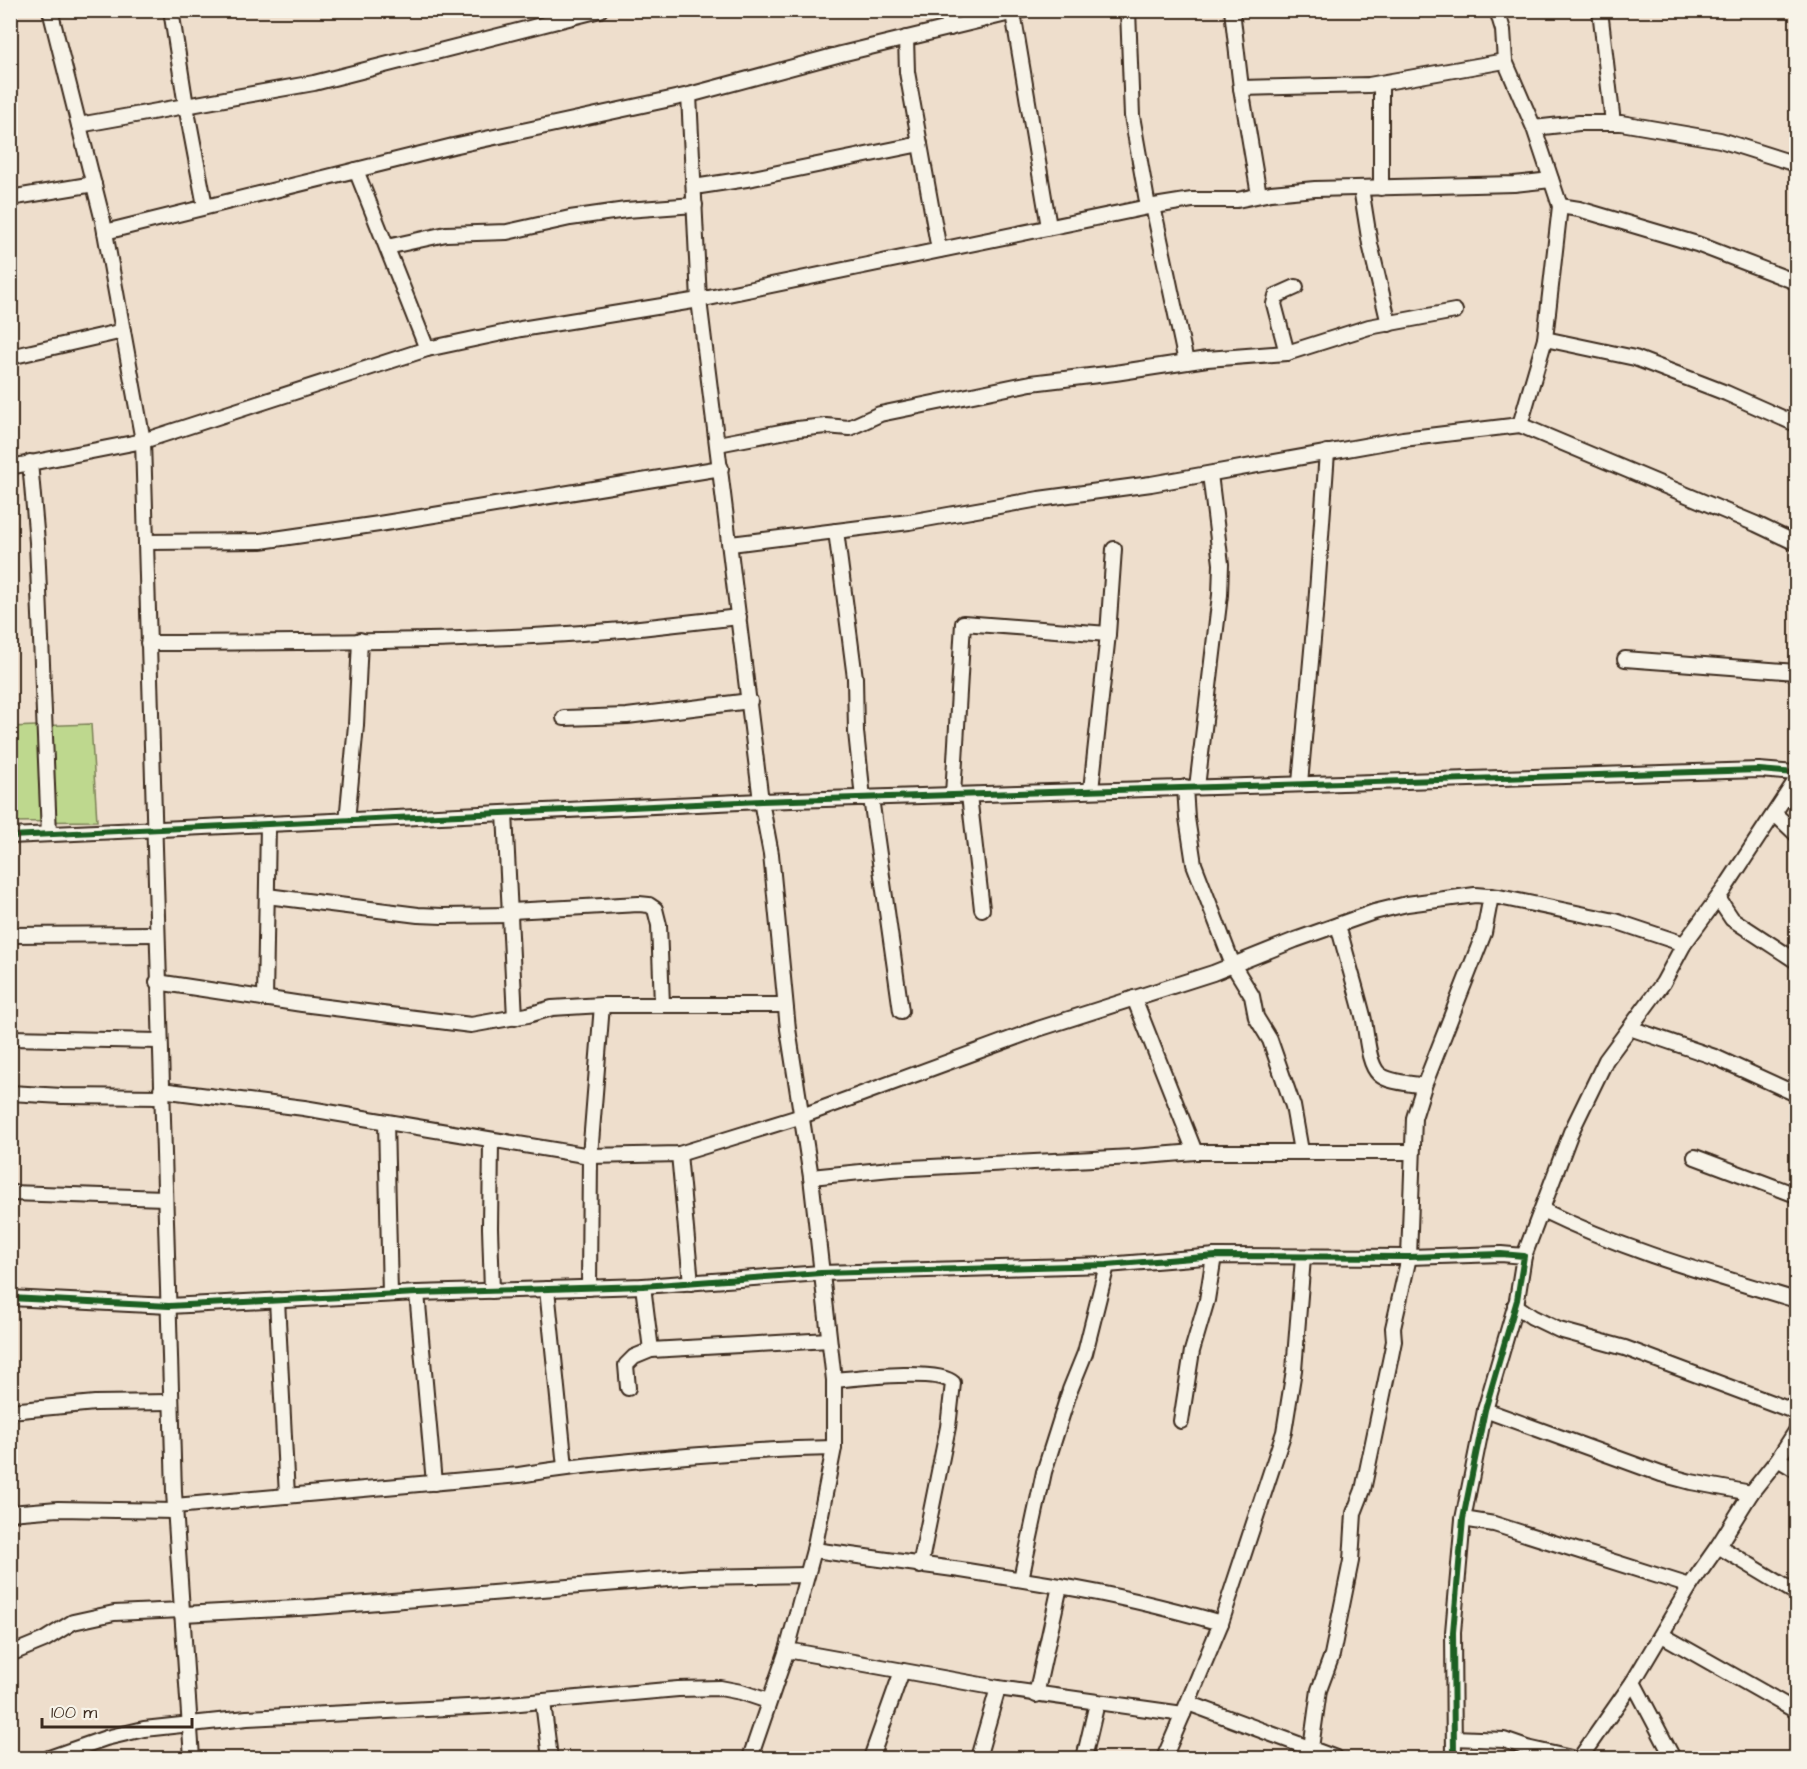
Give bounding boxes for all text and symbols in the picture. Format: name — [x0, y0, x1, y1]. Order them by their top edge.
scale bar — [42, 1691, 192, 1729]
text: 100 m — [51, 1700, 97, 1725]

